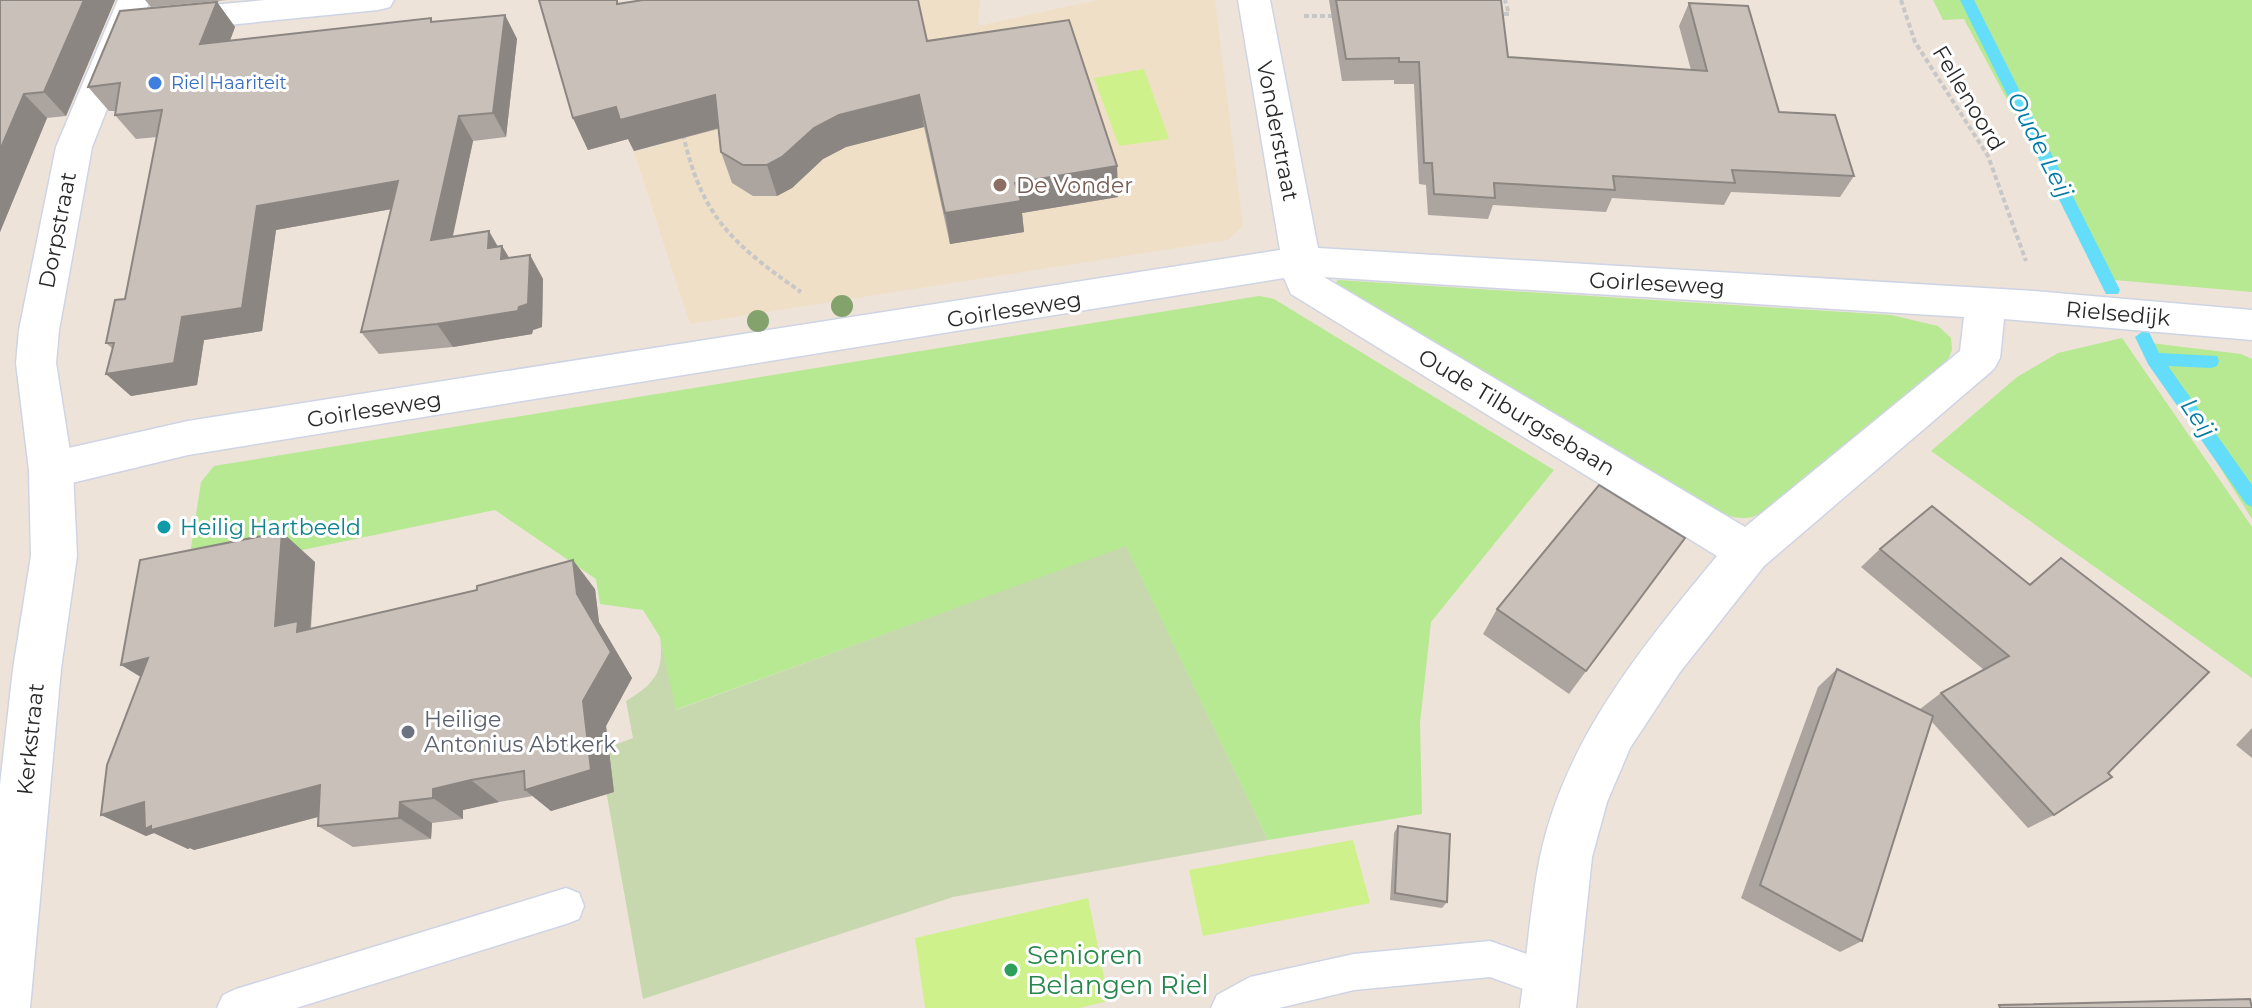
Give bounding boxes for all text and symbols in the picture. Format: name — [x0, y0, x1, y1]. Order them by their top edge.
street label: Fellenoord — [1927, 41, 2010, 156]
street label: Vonderstraat — [1251, 59, 1304, 204]
place label: Riel Haariteit — [171, 72, 287, 94]
marker: Riel Haariteit — [146, 74, 164, 92]
water label: Oude Leij — [2001, 87, 2080, 203]
street label: Dorpstraat — [33, 170, 82, 291]
place label: De Vonder — [1016, 172, 1133, 199]
marker: De Vonder — [991, 176, 1009, 194]
street label: Goirleseweg — [1588, 266, 1725, 301]
street label: Goirleseweg — [945, 286, 1083, 333]
street label: Rielsedijk — [2064, 295, 2172, 332]
street label: Oude Tilburgsebaan — [1413, 343, 1620, 482]
street label: Goirleseweg — [305, 386, 443, 433]
water label: Leij — [2175, 392, 2222, 443]
place label: Heilig Hartbeeld — [180, 514, 361, 541]
marker: Heilig Hartbeeld — [155, 518, 173, 536]
street label: Kerkstraat — [11, 682, 50, 796]
place label: Heilige Antonius Abtkerk — [424, 706, 617, 758]
marker: Heilige Antonius Abtkerk — [399, 723, 417, 741]
place label: Senioren Belangen Riel — [1027, 939, 1209, 1001]
marker: Senioren Belangen Riel — [1002, 961, 1020, 979]

